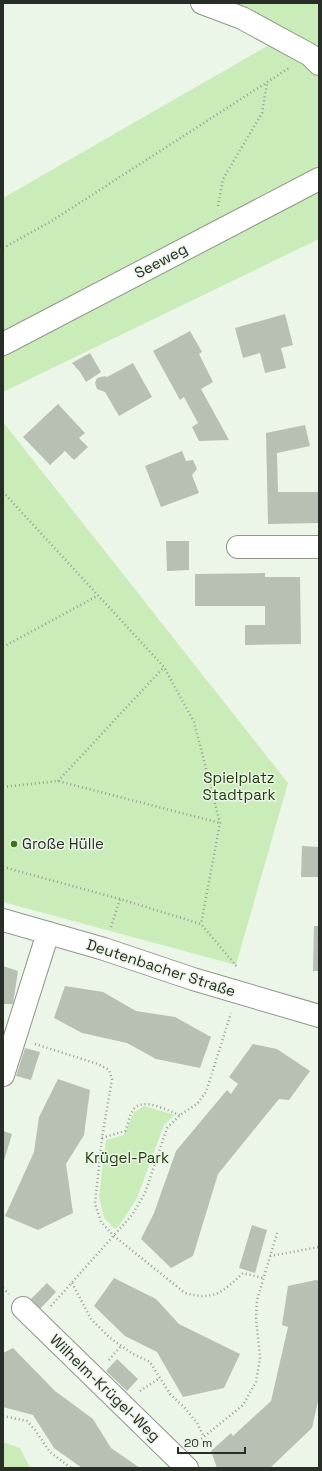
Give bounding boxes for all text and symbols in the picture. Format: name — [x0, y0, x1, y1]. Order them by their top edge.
street label: Seeweg — [131, 239, 190, 282]
park label: Spielplatz Stadtpark — [202, 768, 276, 804]
place label: Große Hülle — [22, 834, 104, 853]
marker: Große Hülle — [9, 839, 19, 849]
street label: Deutenbacher Straße — [84, 934, 238, 1001]
park label: Krügel-Park — [85, 1148, 169, 1167]
street label: Wilhelm-Krügel-Weg — [46, 1330, 164, 1445]
scale bar — [178, 1429, 245, 1455]
text: 20 m — [184, 1435, 212, 1451]

